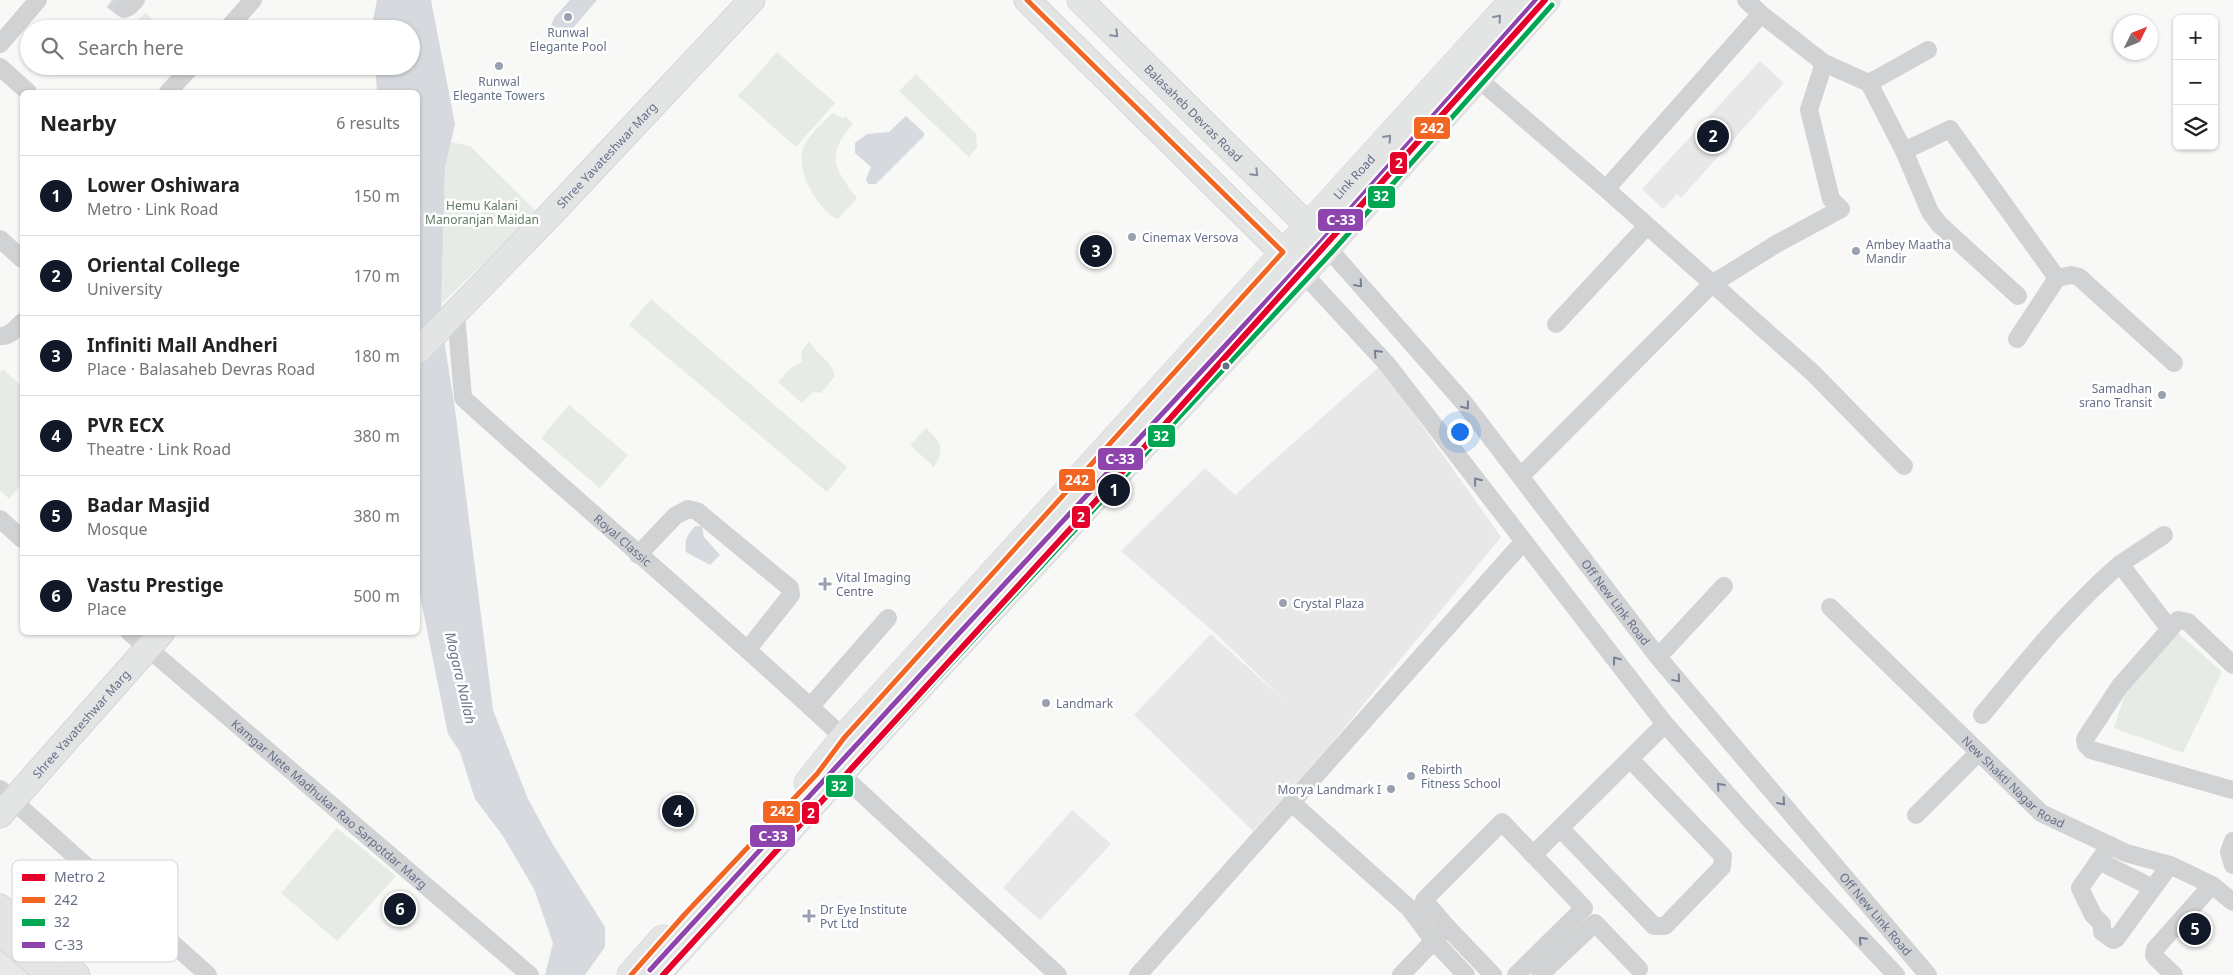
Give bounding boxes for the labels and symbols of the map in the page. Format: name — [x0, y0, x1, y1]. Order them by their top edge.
marker: Runwal Elegante Pool — [562, 11, 574, 23]
one-way arrow — [1492, 14, 1501, 23]
north arrow — [2113, 15, 2158, 60]
place label: Runwal Elegante Pool — [529, 24, 607, 55]
one-way arrow — [1109, 28, 1118, 37]
marker: Runwal Elegante Towers — [493, 60, 505, 72]
street label: Balasaheb Devras Road — [1141, 60, 1247, 165]
place label: Runwal Elegante Towers — [453, 73, 545, 104]
street label: Shree Yavateshwar Marg — [553, 98, 660, 212]
line badge: 242 — [1413, 116, 1451, 140]
pin: 2 — [1697, 117, 1729, 155]
text: 242 — [1420, 118, 1444, 137]
one-way arrow — [1382, 135, 1391, 144]
street label: Link Road — [1329, 150, 1379, 203]
line badge: 2 — [1389, 151, 1408, 175]
text: 2 — [1395, 153, 1403, 172]
one-way arrow — [1249, 167, 1258, 176]
line badge: 32 — [1367, 185, 1396, 209]
text: 32 — [1373, 186, 1389, 205]
park label: Hemu Kalani Manoranjan Maidan — [425, 197, 539, 228]
line badge: C-33 — [1317, 208, 1364, 232]
text: C-33 — [1326, 210, 1356, 229]
place label: Cinemax Versova — [1142, 229, 1239, 246]
marker: Cinemax Versova — [1126, 231, 1138, 243]
pin: 3 — [1080, 232, 1112, 270]
place label: Ambey Maatha Mandir — [1866, 236, 1951, 267]
marker: Ambey Maatha Mandir — [1850, 245, 1862, 257]
one-way arrow — [1353, 278, 1362, 287]
one-way arrow — [1374, 350, 1383, 359]
unlabelled marker — [1221, 361, 1231, 371]
place label: Samadhan srano Transit — [2079, 380, 2153, 411]
marker: Samadhan srano Transit — [2156, 389, 2168, 401]
one-way arrow — [1460, 401, 1469, 410]
your location — [1447, 419, 1473, 445]
line badge: 32 — [1147, 424, 1176, 448]
text: 32 — [1153, 426, 1169, 445]
line badge: C-33 — [1097, 447, 1144, 471]
text: C-33 — [1105, 449, 1135, 468]
line badge: 242 — [1058, 468, 1096, 492]
text: 242 — [1065, 470, 1089, 489]
pin: 1 — [1098, 471, 1130, 509]
one-way arrow — [1475, 478, 1483, 487]
line badge: 2 — [1071, 505, 1091, 529]
text: 2 — [1077, 507, 1085, 526]
street label: Royal Classic — [590, 510, 656, 570]
street label: Off New Link Road — [1578, 555, 1654, 649]
place label: Vital Imaging Centre — [836, 569, 911, 600]
marker: Vital Imaging Centre — [818, 577, 832, 591]
place label: Crystal Plaza — [1293, 595, 1364, 612]
marker: Crystal Plaza — [1277, 597, 1289, 609]
water label: Mogara Nallah — [441, 630, 481, 726]
one-way arrow — [1613, 657, 1622, 666]
street label: Shree Yavateshwar Marg — [28, 666, 134, 782]
one-way arrow — [1671, 673, 1679, 682]
place label: Landmark — [1056, 695, 1114, 712]
marker: Landmark — [1040, 697, 1052, 709]
street label: Kamgar Nete Madhukar Rao Sarpotdar Marg — [228, 715, 431, 892]
street label: New Shakti Nagar Road — [1958, 732, 2068, 832]
place label: Rebirth Fitness School — [1421, 761, 1501, 792]
marker: Rebirth Fitness School — [1405, 770, 1417, 782]
line badge: 32 — [825, 774, 854, 798]
text: 32 — [831, 776, 847, 795]
place label: Morya Landmark I — [1278, 781, 1381, 798]
one-way arrow — [1716, 782, 1725, 791]
marker: Morya Landmark I — [1385, 783, 1397, 795]
pin: 4 — [662, 792, 694, 830]
one-way arrow — [1776, 797, 1785, 806]
line badge: 242 — [762, 800, 801, 824]
text: 242 — [770, 801, 794, 820]
line badge: 2 — [801, 801, 820, 825]
text: 2 — [807, 803, 815, 822]
line badge: C-33 — [749, 824, 796, 848]
text: C-33 — [758, 826, 788, 845]
legend — [12, 860, 178, 962]
text: Metro 2 — [54, 867, 105, 886]
street label: Off New Link Road — [1836, 868, 1916, 959]
text: 242 — [54, 890, 78, 909]
pin: 6 — [384, 890, 416, 928]
place label: Dr Eye Institute Pvt Ltd — [820, 901, 907, 932]
marker: Dr Eye Institute Pvt Ltd — [802, 909, 816, 923]
pin: 5 — [2179, 910, 2211, 948]
text: 32 — [54, 912, 70, 931]
text: C-33 — [54, 935, 83, 954]
one-way arrow — [1859, 936, 1868, 945]

